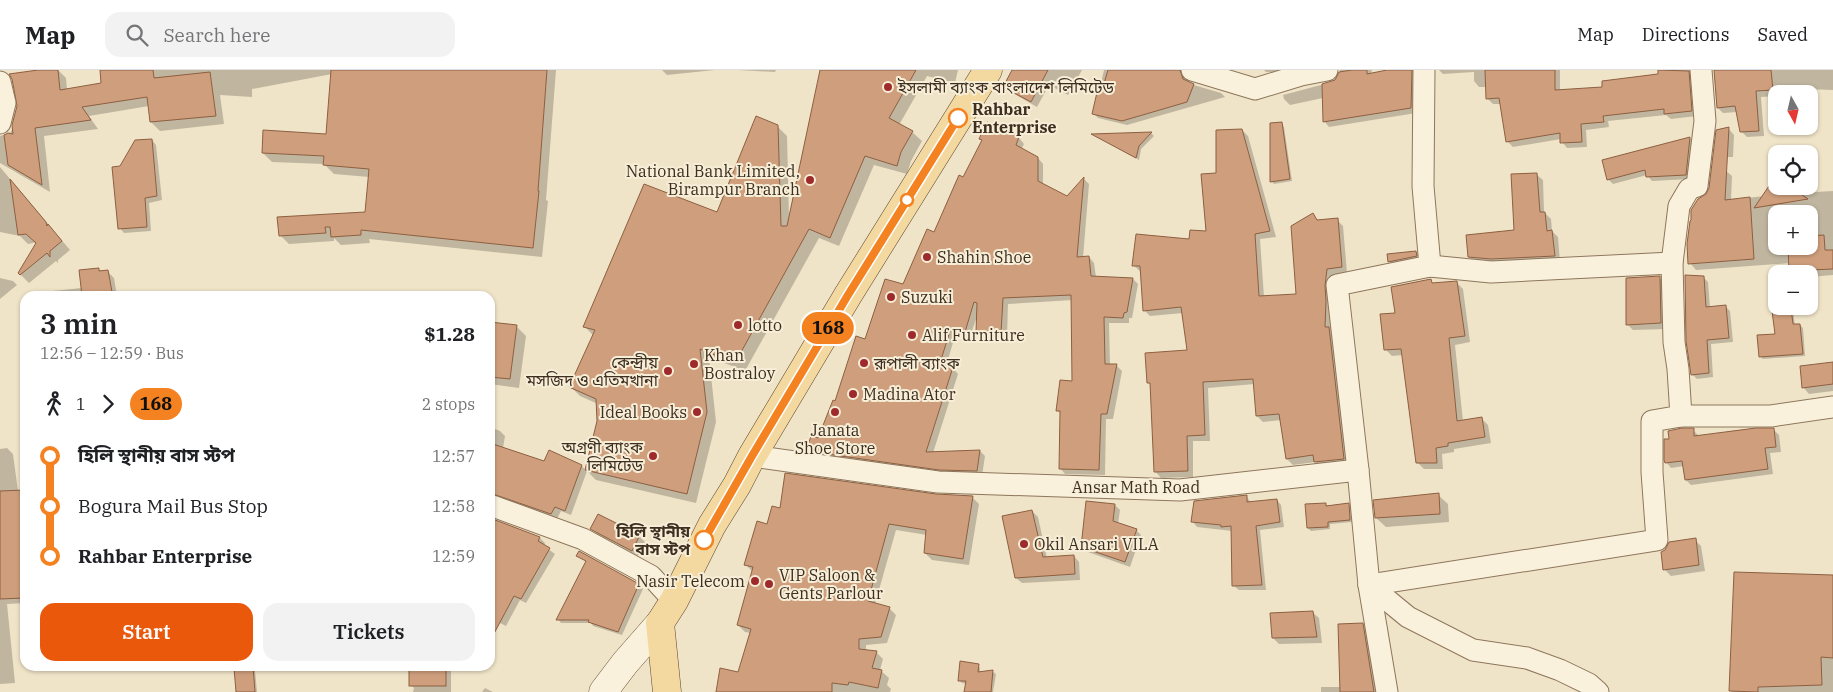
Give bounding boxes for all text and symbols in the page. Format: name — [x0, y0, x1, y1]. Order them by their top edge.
search box — [105, 12, 455, 57]
text: Map — [25, 19, 75, 51]
icon: search — [123, 21, 151, 49]
text: Search here — [163, 23, 270, 47]
text: Map — [1577, 23, 1614, 46]
text: Directions — [1642, 23, 1730, 46]
text: Saved — [1758, 23, 1808, 46]
place label: ইসলামী ব্যাংক বাংলাদেশ লিমিটেড — [897, 77, 1114, 97]
marker: ইসলামী ব্যাংক বাংলাদেশ লিমিটেড — [882, 81, 894, 93]
north arrow — [1768, 85, 1818, 135]
map controls — [1768, 85, 1818, 315]
place label: Rahbar Enterprise — [972, 99, 1057, 137]
marker: Rahbar Enterprise — [948, 108, 968, 128]
button: locate — [1768, 145, 1818, 195]
place label: National Bank Limited, Birampur Branch — [626, 161, 800, 199]
marker: National Bank Limited, Birampur Branch — [804, 174, 816, 186]
unlabelled marker — [900, 193, 914, 207]
button: + — [1768, 205, 1818, 255]
place label: Shahin Shoe — [937, 247, 1031, 267]
marker: Shahin Shoe — [921, 251, 933, 263]
button: − — [1768, 265, 1818, 315]
place label: Suzuki — [901, 287, 953, 307]
marker: Suzuki — [885, 291, 897, 303]
text: 3 min — [40, 305, 118, 342]
line badge: 168 — [799, 312, 857, 344]
place label: lotto — [748, 315, 782, 335]
text: 168 — [812, 316, 844, 339]
marker: lotto — [732, 319, 744, 331]
text: $1.28 — [424, 322, 475, 346]
place label: Alif Furniture — [922, 325, 1025, 345]
marker: Alif Furniture — [906, 329, 918, 341]
text: 12:56 – 12:59 · Bus — [40, 343, 184, 363]
place label: Khan Bostraloy — [704, 345, 776, 383]
place label: কেন্দ্রীয় মসজিদ ও এতিমখানা — [525, 352, 659, 390]
place label: রূপালী ব্যাংক — [873, 353, 961, 373]
marker: রূপালী ব্যাংক — [858, 357, 870, 369]
marker: Khan Bostraloy — [688, 358, 700, 370]
marker: কেন্দ্রীয় মসজিদ ও এতিমখানা — [662, 365, 674, 377]
place label: Madina Ator — [863, 384, 956, 404]
marker: Madina Ator — [847, 388, 859, 400]
icon: walk — [40, 390, 68, 418]
icon: forward — [94, 390, 122, 418]
text: 168 — [140, 392, 172, 415]
text: 1 — [76, 394, 86, 414]
text: 2 stops — [422, 394, 475, 414]
place label: Ideal Books — [600, 402, 687, 422]
marker: Ideal Books — [691, 406, 703, 418]
marker: Janata Shoe Store — [829, 406, 841, 418]
place label: Janata Shoe Store — [795, 420, 875, 458]
place label: অগ্রণী ব্যাংক লিমিটেড — [561, 437, 644, 475]
text: হিলি স্থানীয় বাস স্টপ — [78, 443, 235, 467]
text: 12:57 — [432, 446, 475, 466]
marker: অগ্রণী ব্যাংক লিমিটেড — [647, 450, 659, 462]
street label: Ansar Math Road — [1072, 477, 1201, 497]
text: Bogura Mail Bus Stop — [78, 494, 268, 518]
text: 12:58 — [432, 496, 475, 516]
place label: হিলি স্থানীয় বাস স্টপ — [615, 521, 691, 559]
marker: হিলি স্থানীয় বাস স্টপ — [694, 530, 714, 550]
place label: Okil Ansari VILA — [1034, 534, 1159, 554]
marker: Okil Ansari VILA — [1018, 538, 1030, 550]
text: Rahbar Enterprise — [78, 544, 252, 568]
text: 12:59 — [432, 546, 475, 566]
place label: VIP Saloon & Gents Parlour — [779, 565, 883, 603]
place label: Nasir Telecom — [636, 571, 745, 591]
marker: Nasir Telecom — [749, 575, 761, 587]
marker: VIP Saloon & Gents Parlour — [763, 578, 775, 590]
button: Start — [40, 603, 253, 661]
button: Tickets — [263, 603, 475, 661]

